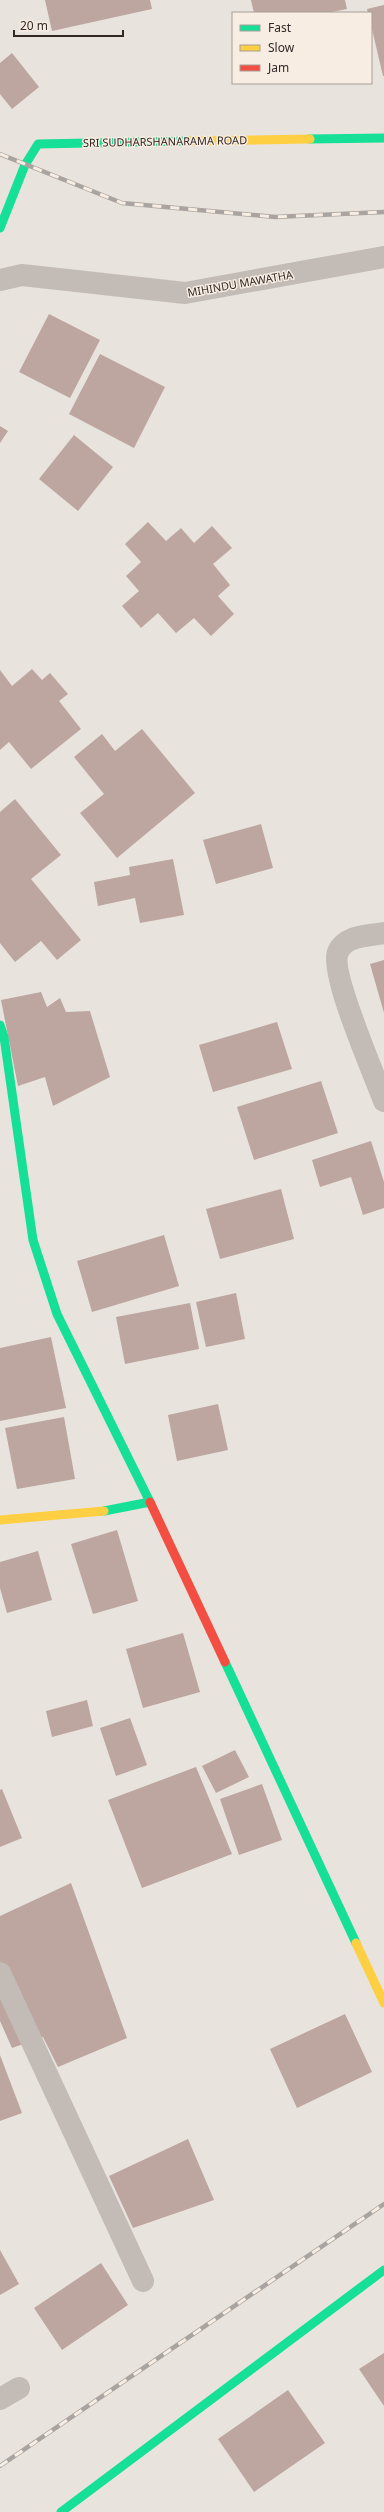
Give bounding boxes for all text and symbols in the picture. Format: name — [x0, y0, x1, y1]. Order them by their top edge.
scale bar — [14, 12, 123, 38]
legend — [232, 12, 372, 84]
text: 20 m — [20, 17, 48, 34]
text: Fast — [268, 19, 292, 36]
text: Slow — [268, 39, 295, 56]
text: Jam — [267, 59, 289, 76]
street label: SRI SUDHARSHANARAMA ROAD — [83, 132, 247, 150]
street label: MIHINDU MAWATHA — [186, 266, 295, 300]

